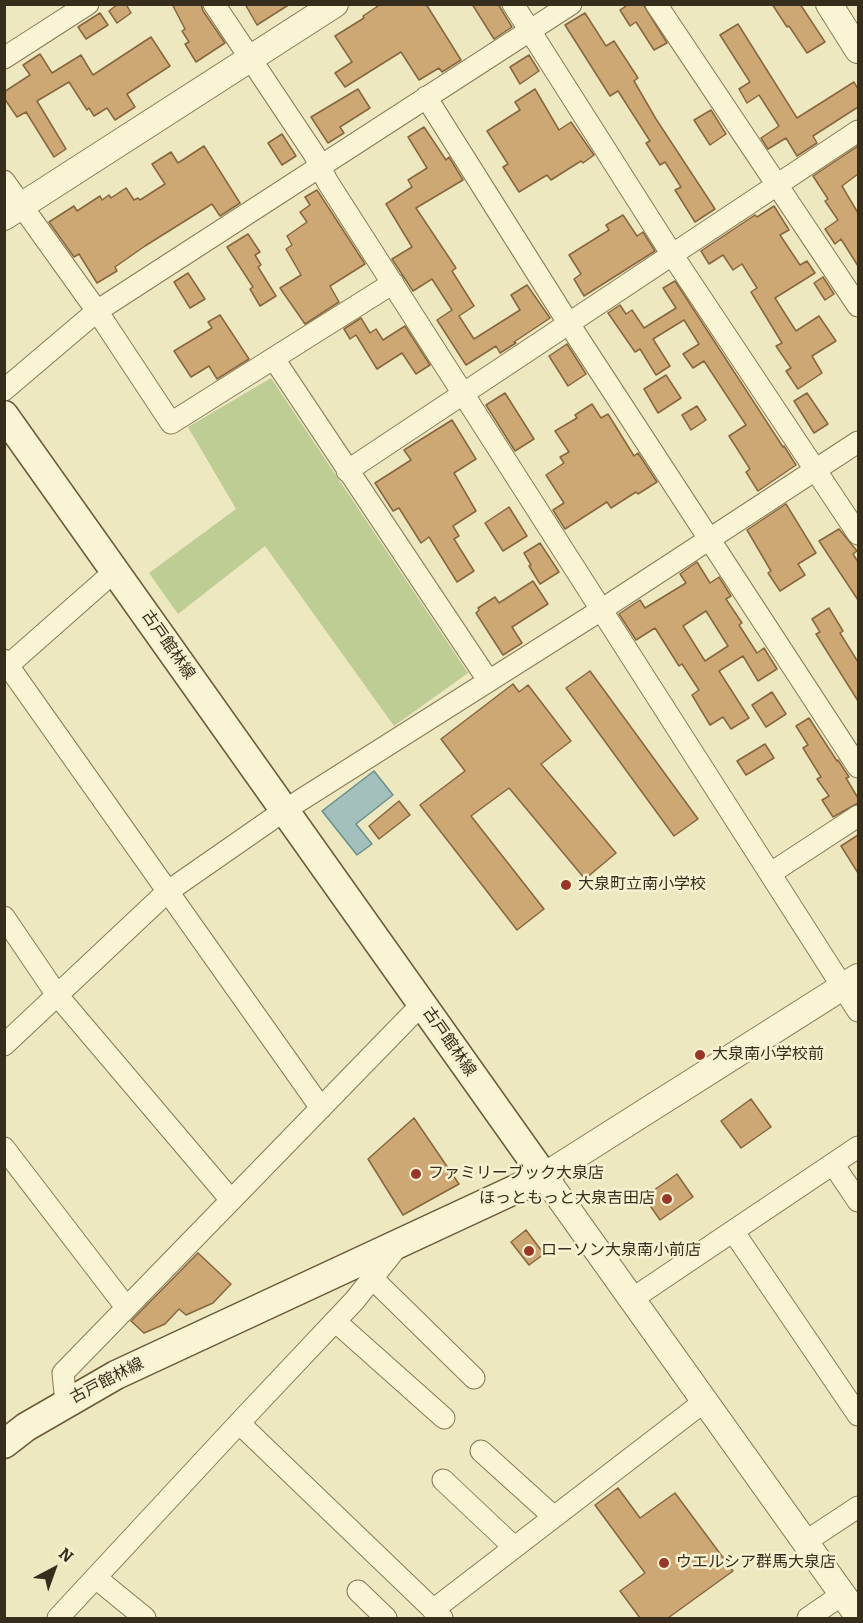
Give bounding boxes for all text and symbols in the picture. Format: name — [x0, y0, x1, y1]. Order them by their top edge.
street label: 古戸館林線 — [137, 607, 199, 683]
place label: 大泉町立南小学校 — [578, 875, 706, 895]
marker: 大泉町立南小学校 — [559, 878, 573, 892]
street label: 古戸館林線 — [418, 1004, 480, 1080]
place label: 大泉南小学校前 — [712, 1045, 824, 1065]
marker: 大泉南小学校前 — [693, 1048, 707, 1062]
place label: ファミリーブック大泉店 — [428, 1164, 604, 1184]
marker: ファミリーブック大泉店 — [409, 1167, 423, 1181]
place label: ほっともっと大泉吉田店 — [479, 1189, 655, 1209]
marker: ほっともっと大泉吉田店 — [660, 1192, 674, 1206]
place label: ローソン大泉南小前店 — [541, 1241, 701, 1261]
marker: ローソン大泉南小前店 — [522, 1244, 536, 1258]
street label: 古戸館林線 — [67, 1354, 147, 1408]
north arrow — [24, 1539, 84, 1599]
text: N — [55, 1544, 77, 1566]
place label: ウエルシア群馬大泉店 — [676, 1553, 836, 1573]
marker: ウエルシア群馬大泉店 — [657, 1556, 671, 1570]

